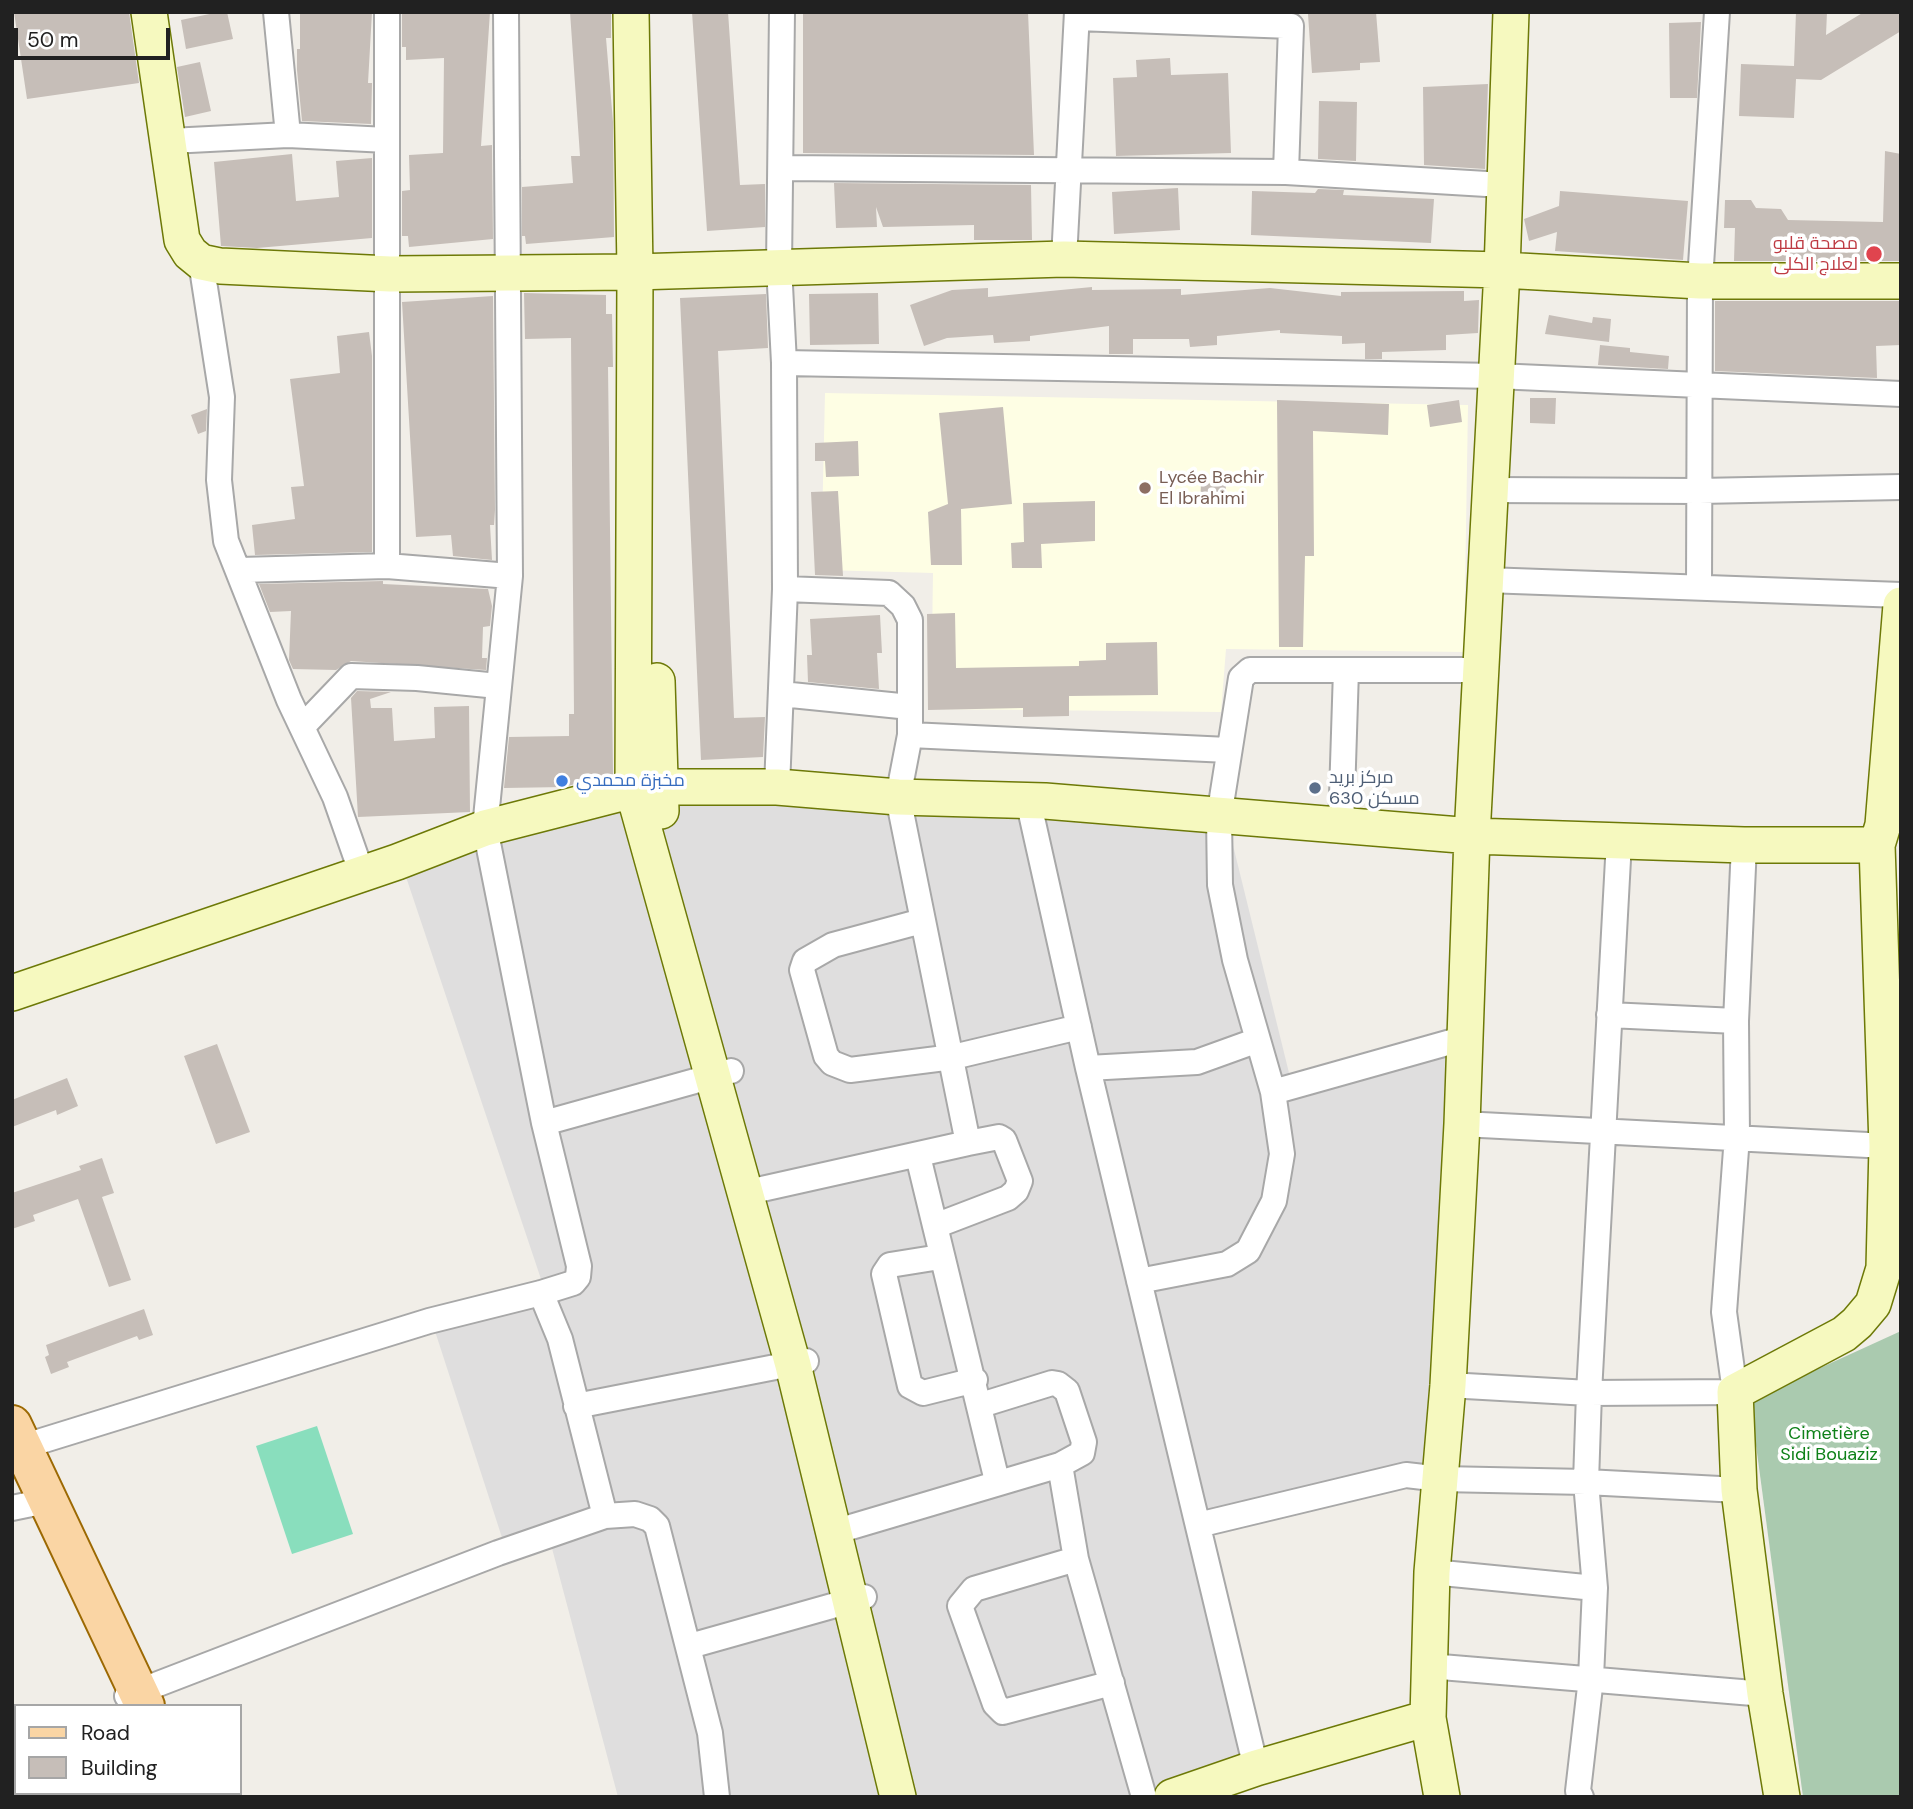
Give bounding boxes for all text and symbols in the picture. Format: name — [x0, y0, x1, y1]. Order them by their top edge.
scale bar — [18, 14, 173, 58]
text: 50 m — [27, 26, 78, 54]
place label: مصحة قلبو لعلاج الكلى — [1773, 233, 1858, 276]
marker: مصحة قلبو لعلاج الكلى — [1864, 244, 1884, 264]
place label: Lycée Bachir El Ibrahimi — [1159, 467, 1264, 510]
marker: Lycée Bachir El Ibrahimi — [1137, 480, 1153, 496]
place label: مركز بريد 630 مسكن — [1329, 767, 1420, 810]
place label: مخبزة محمدي — [576, 770, 685, 792]
marker: مخبزة محمدي — [554, 773, 570, 789]
marker: مركز بريد 630 مسكن — [1307, 780, 1323, 796]
park label: Cimetière Sidi Bouaziz — [1780, 1423, 1878, 1466]
legend — [14, 1704, 242, 1795]
text: Road — [81, 1719, 130, 1747]
text: Building — [81, 1754, 157, 1782]

